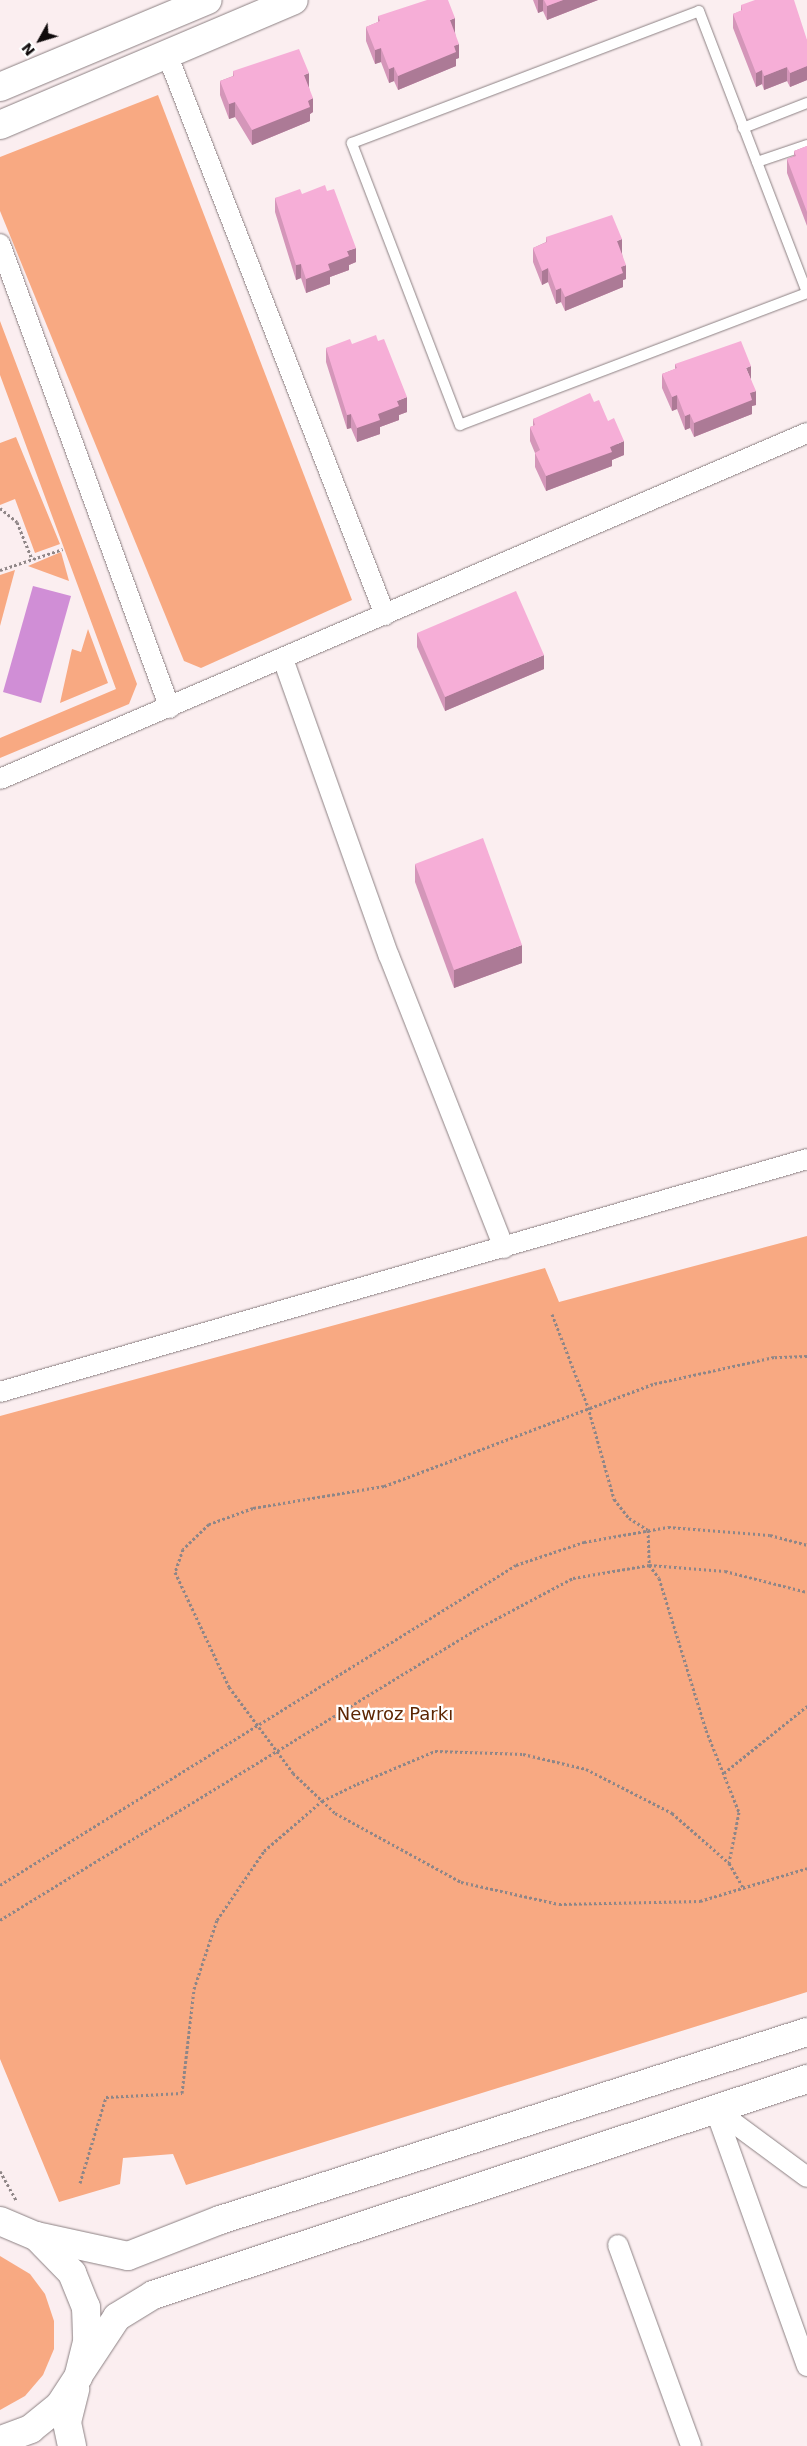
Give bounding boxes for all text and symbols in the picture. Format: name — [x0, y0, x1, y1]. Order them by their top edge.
north arrow — [15, 15, 65, 65]
text: N — [18, 40, 38, 59]
park label: Newroz Parkı — [337, 1703, 453, 1725]

